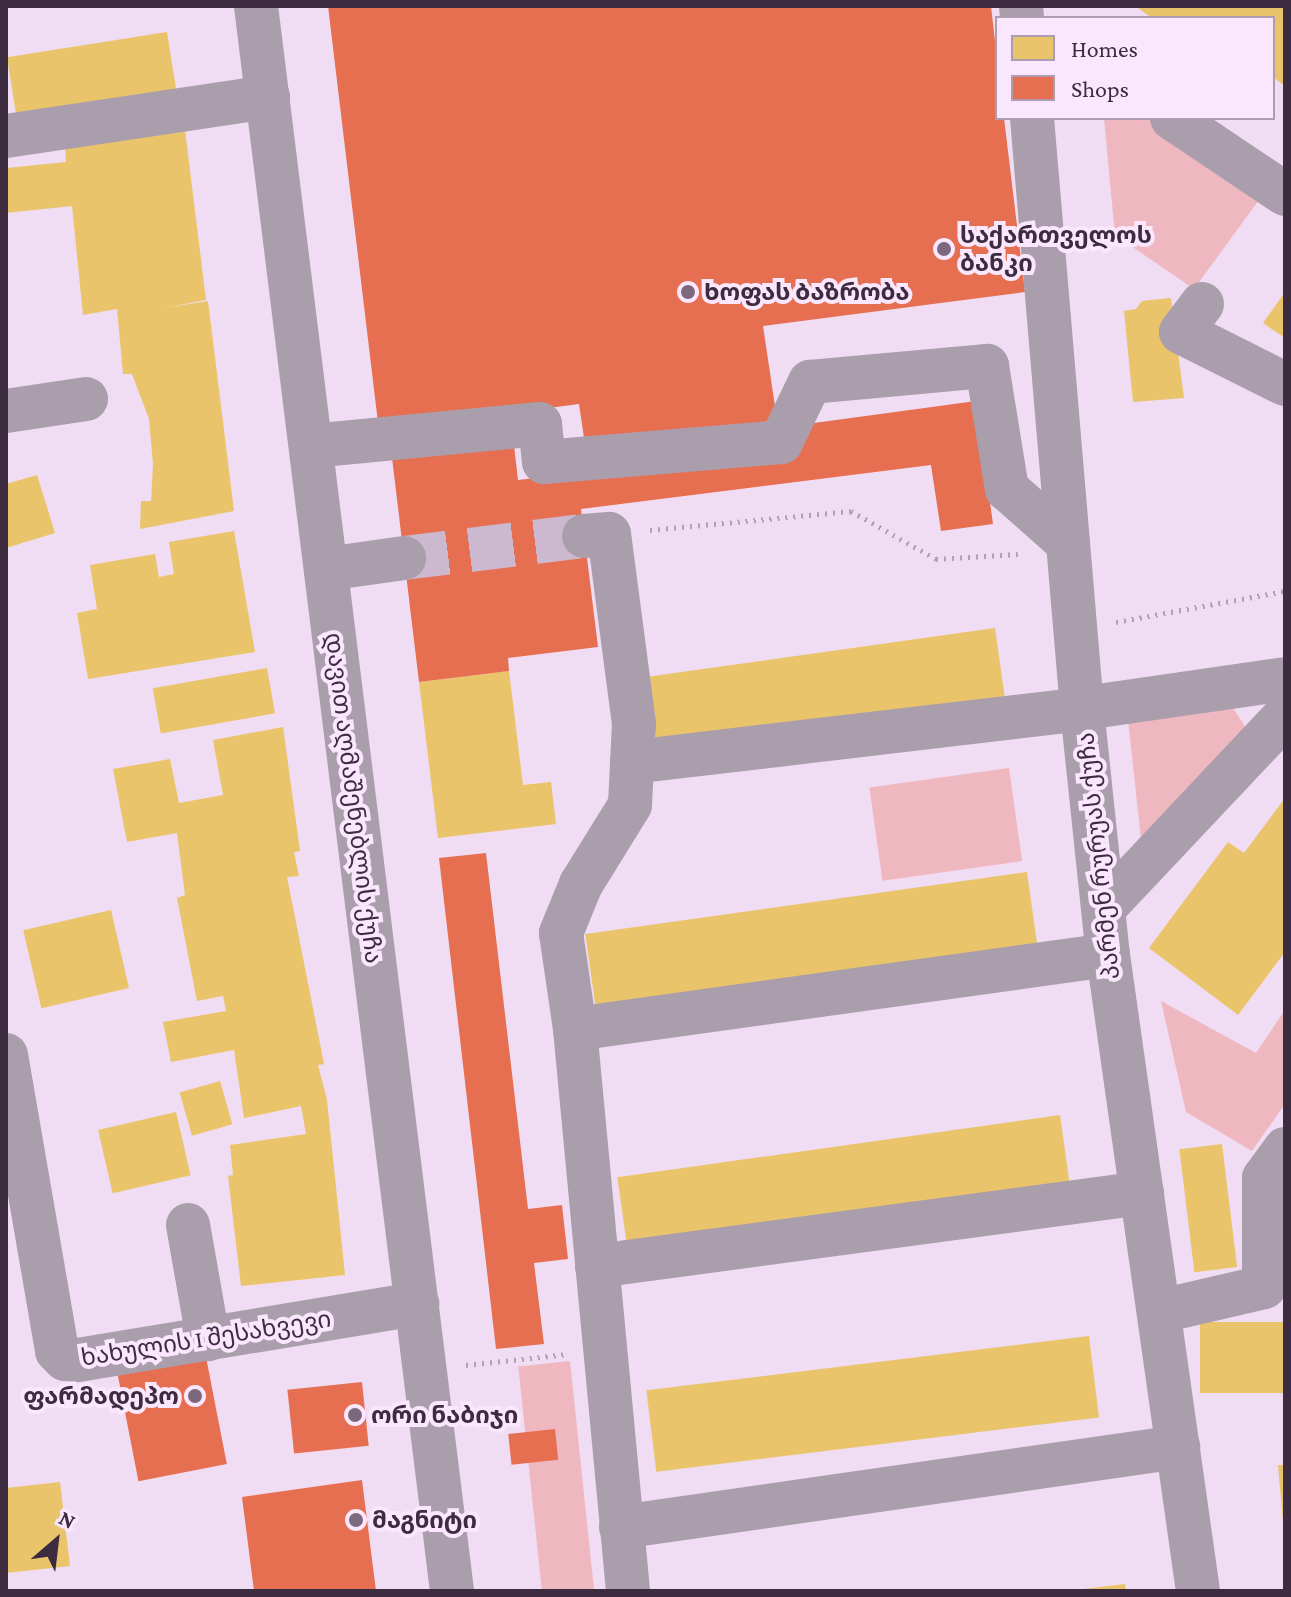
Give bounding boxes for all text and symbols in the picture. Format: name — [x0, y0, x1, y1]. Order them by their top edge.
legend — [995, 16, 1275, 120]
text: Homes — [1071, 35, 1138, 62]
text: Shops — [1071, 75, 1129, 102]
place label: საქართველოს ბანკი — [960, 221, 1152, 277]
marker: საქართველოს ბანკი — [935, 240, 953, 258]
place label: Ხოფას Ბაზრობა — [704, 278, 910, 306]
marker: Ხოფას Ბაზრობა — [679, 283, 697, 301]
street label: დავით აღმაშენებლის ქუჩა — [319, 631, 389, 965]
street label: პარმენ რურუას ქუჩა — [1071, 731, 1125, 981]
street label: ხახულის I შესახვევი — [79, 1304, 333, 1372]
place label: ფარმადეპო — [23, 1382, 179, 1410]
marker: ფარმადეპო — [186, 1387, 204, 1405]
place label: ორი ნაბიჯი — [371, 1401, 518, 1429]
marker: ორი ნაბიჯი — [346, 1406, 364, 1424]
north arrow — [16, 1501, 96, 1581]
text: N — [55, 1505, 80, 1534]
place label: მაგნიტი — [372, 1506, 477, 1534]
marker: მაგნიტი — [347, 1511, 365, 1529]

